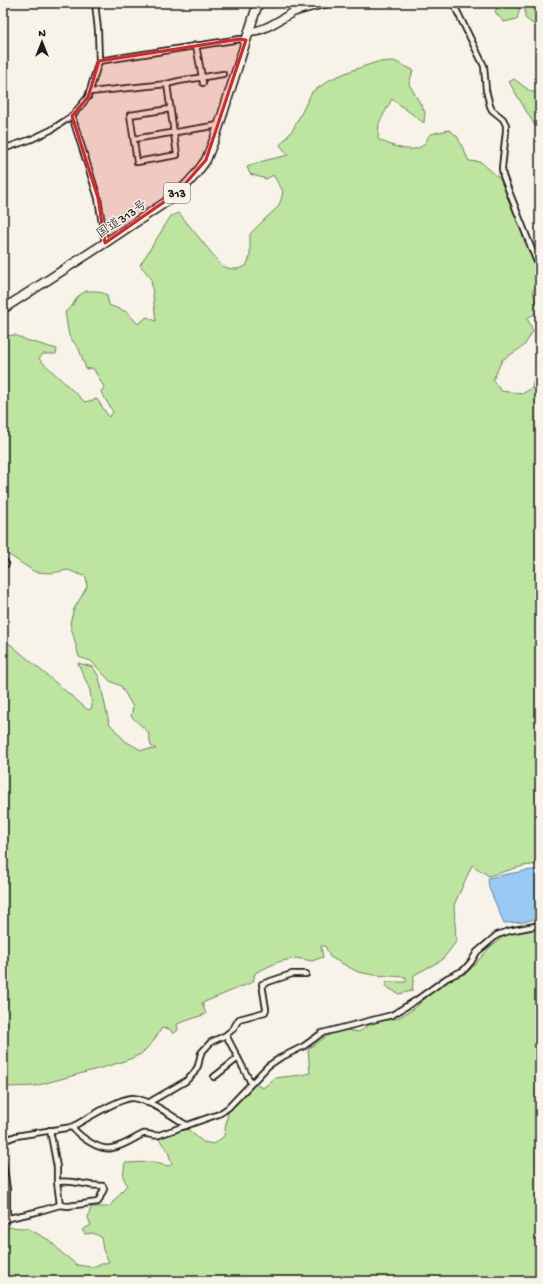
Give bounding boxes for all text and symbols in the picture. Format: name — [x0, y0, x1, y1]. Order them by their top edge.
north arrow — [22, 22, 62, 62]
text: N — [38, 28, 46, 40]
road number: 313 — [164, 183, 190, 203]
street label: 国道313号 — [94, 197, 151, 242]

